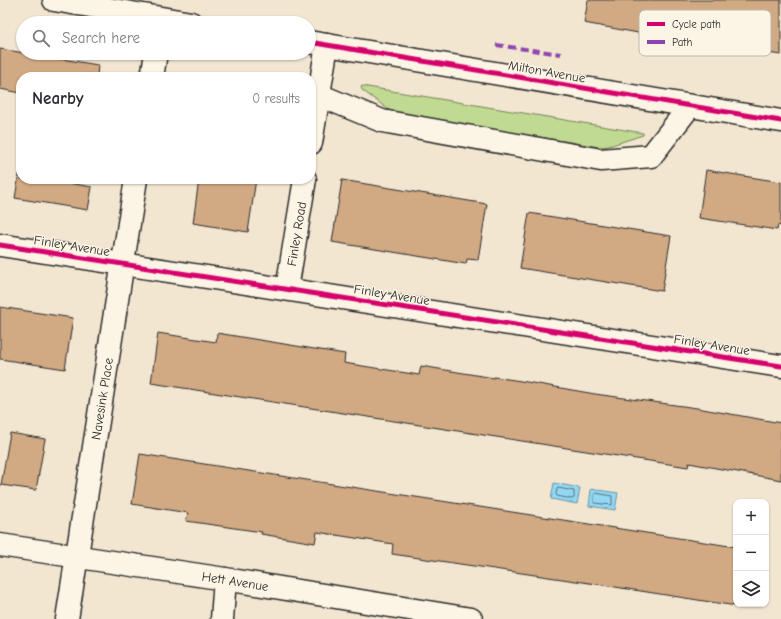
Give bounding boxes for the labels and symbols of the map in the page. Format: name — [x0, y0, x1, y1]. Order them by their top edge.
legend — [639, 10, 771, 56]
text: Cycle path — [672, 18, 721, 31]
text: Path — [672, 36, 693, 49]
street label: Milton Avenue — [507, 57, 587, 86]
street label: Finley Road — [284, 200, 309, 267]
street label: Finley Avenue — [33, 232, 111, 259]
street label: Finley Avenue — [353, 281, 431, 308]
street label: Finley Avenue — [673, 331, 751, 358]
street label: Navesink Place — [88, 356, 116, 441]
street label: Hett Avenue — [201, 569, 270, 594]

